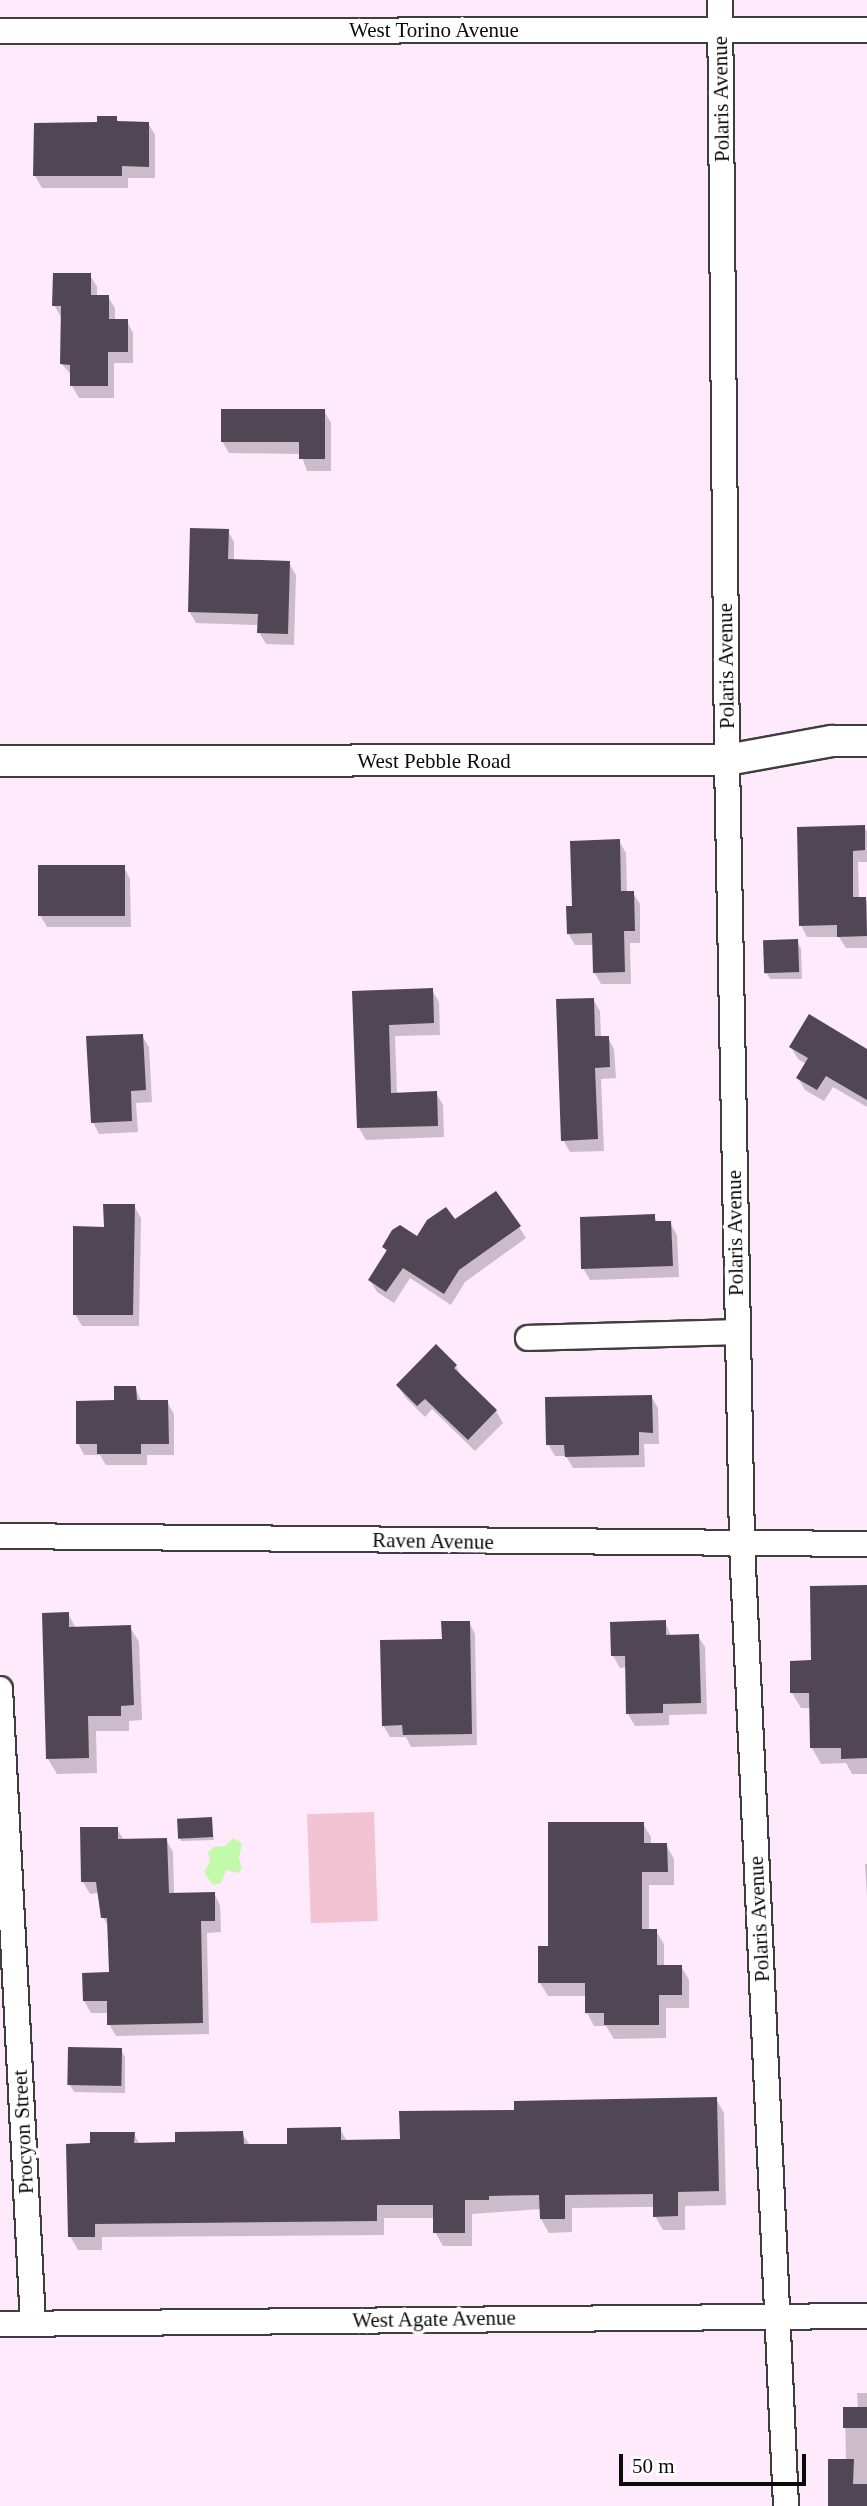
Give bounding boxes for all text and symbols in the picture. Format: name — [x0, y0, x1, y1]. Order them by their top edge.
street label: West Torino Avenue — [348, 17, 520, 43]
street label: Polaris Avenue — [707, 35, 735, 163]
street label: Polaris Avenue — [712, 602, 740, 730]
street label: West Pebble Road — [357, 748, 511, 774]
street label: Polaris Avenue — [721, 1169, 749, 1297]
street label: Raven Avenue — [371, 1527, 495, 1555]
street label: Polaris Avenue — [743, 1855, 775, 1983]
street label: Procyon Street — [7, 2069, 39, 2195]
street label: West Agate Avenue — [351, 2305, 517, 2333]
scale bar — [622, 2440, 809, 2484]
text: 50 m — [632, 2454, 675, 2478]

